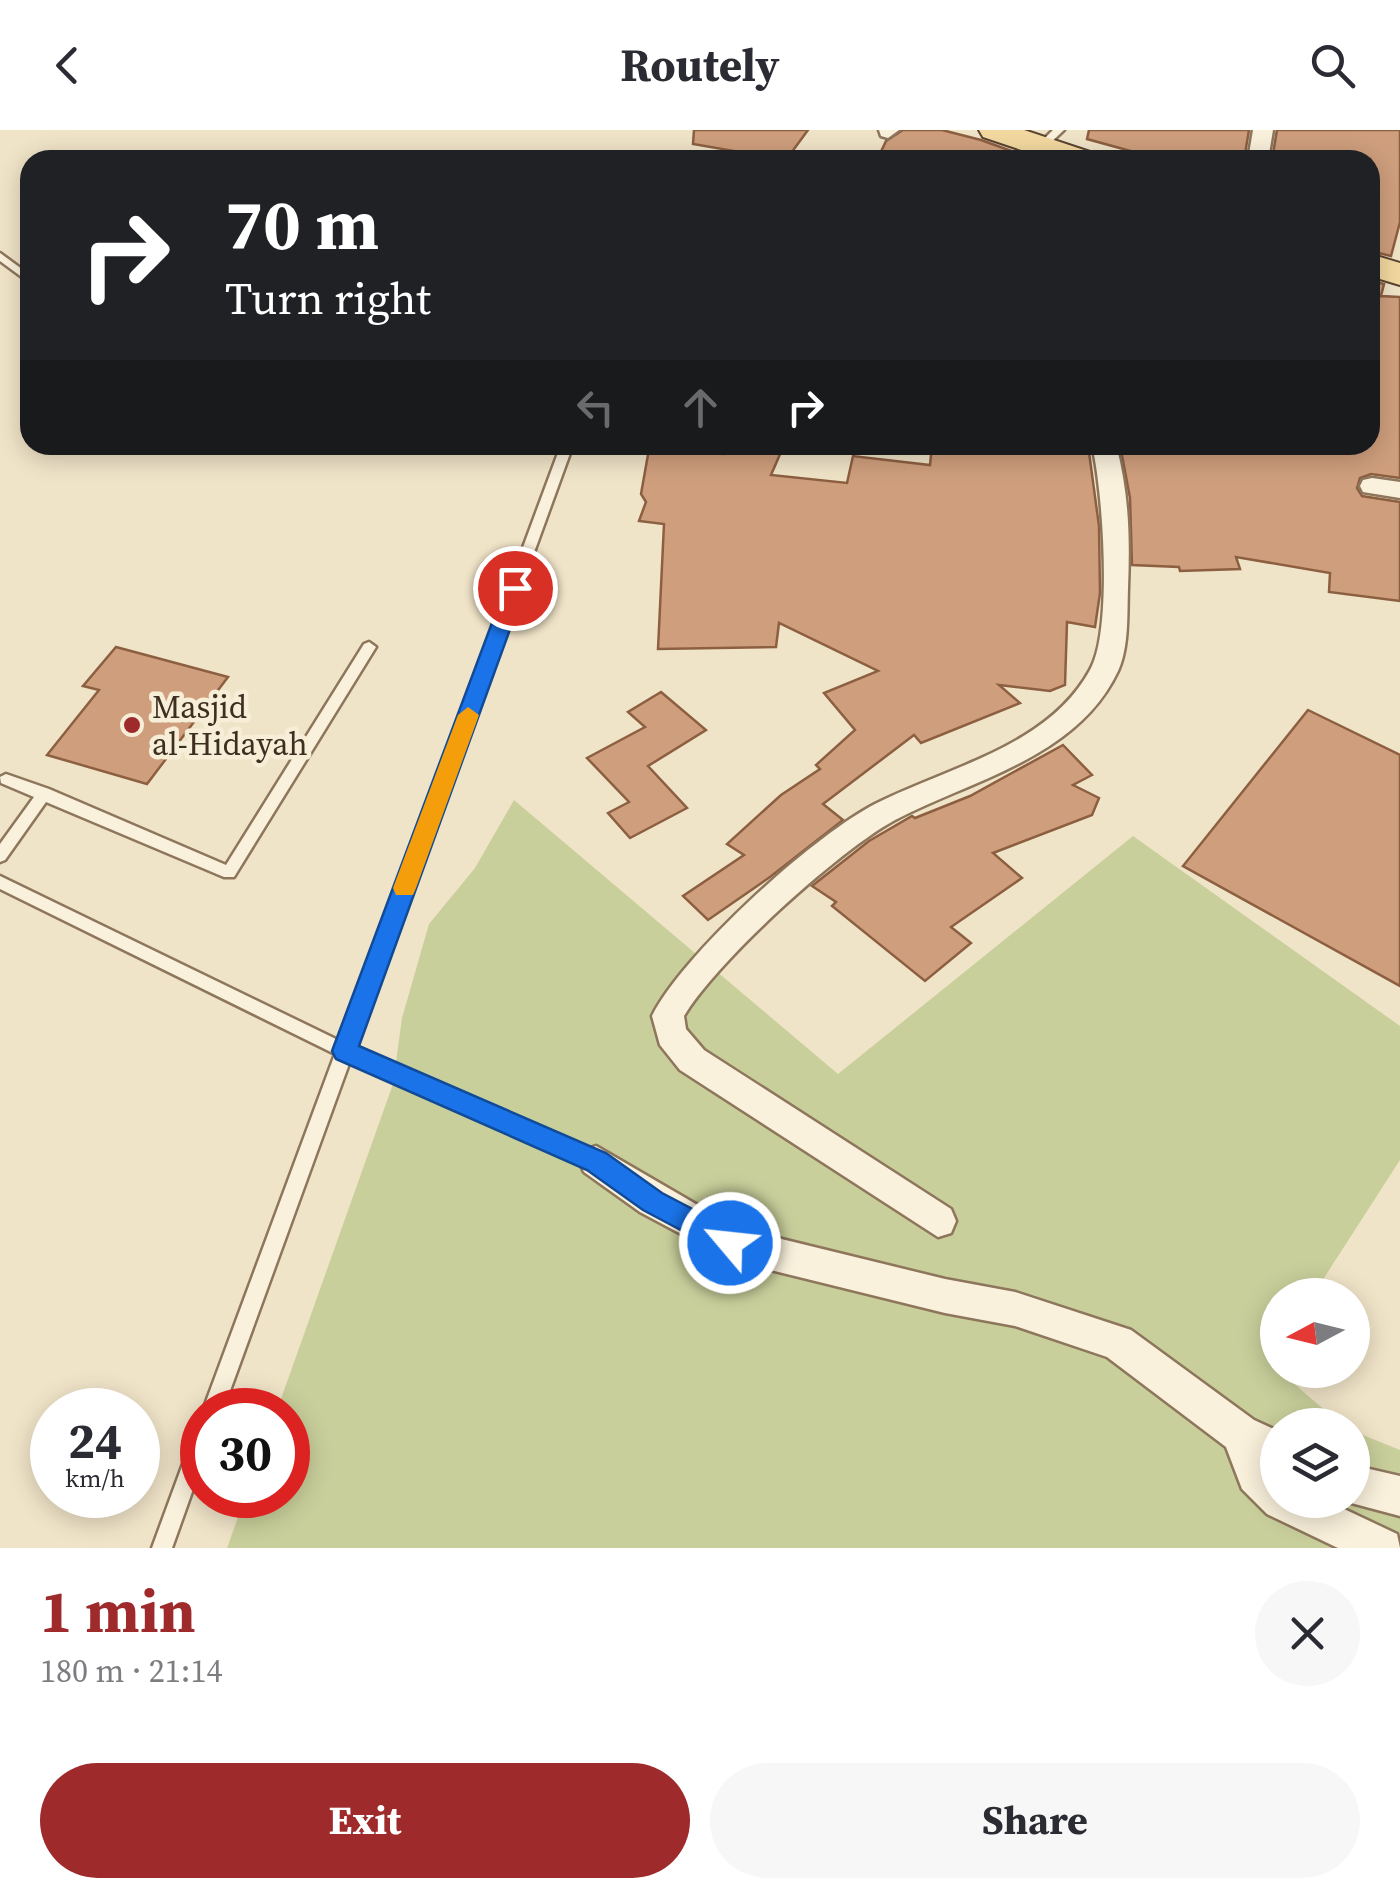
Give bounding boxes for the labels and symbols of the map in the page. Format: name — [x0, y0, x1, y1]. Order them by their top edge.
pin — [473, 546, 558, 631]
place label: Masjid al-Hidayah — [152, 685, 308, 766]
marker: Masjid al-Hidayah — [121, 714, 143, 736]
position arrow — [678, 1191, 782, 1295]
north arrow — [1260, 1278, 1370, 1388]
speed limit sign: 30 — [180, 1388, 310, 1518]

